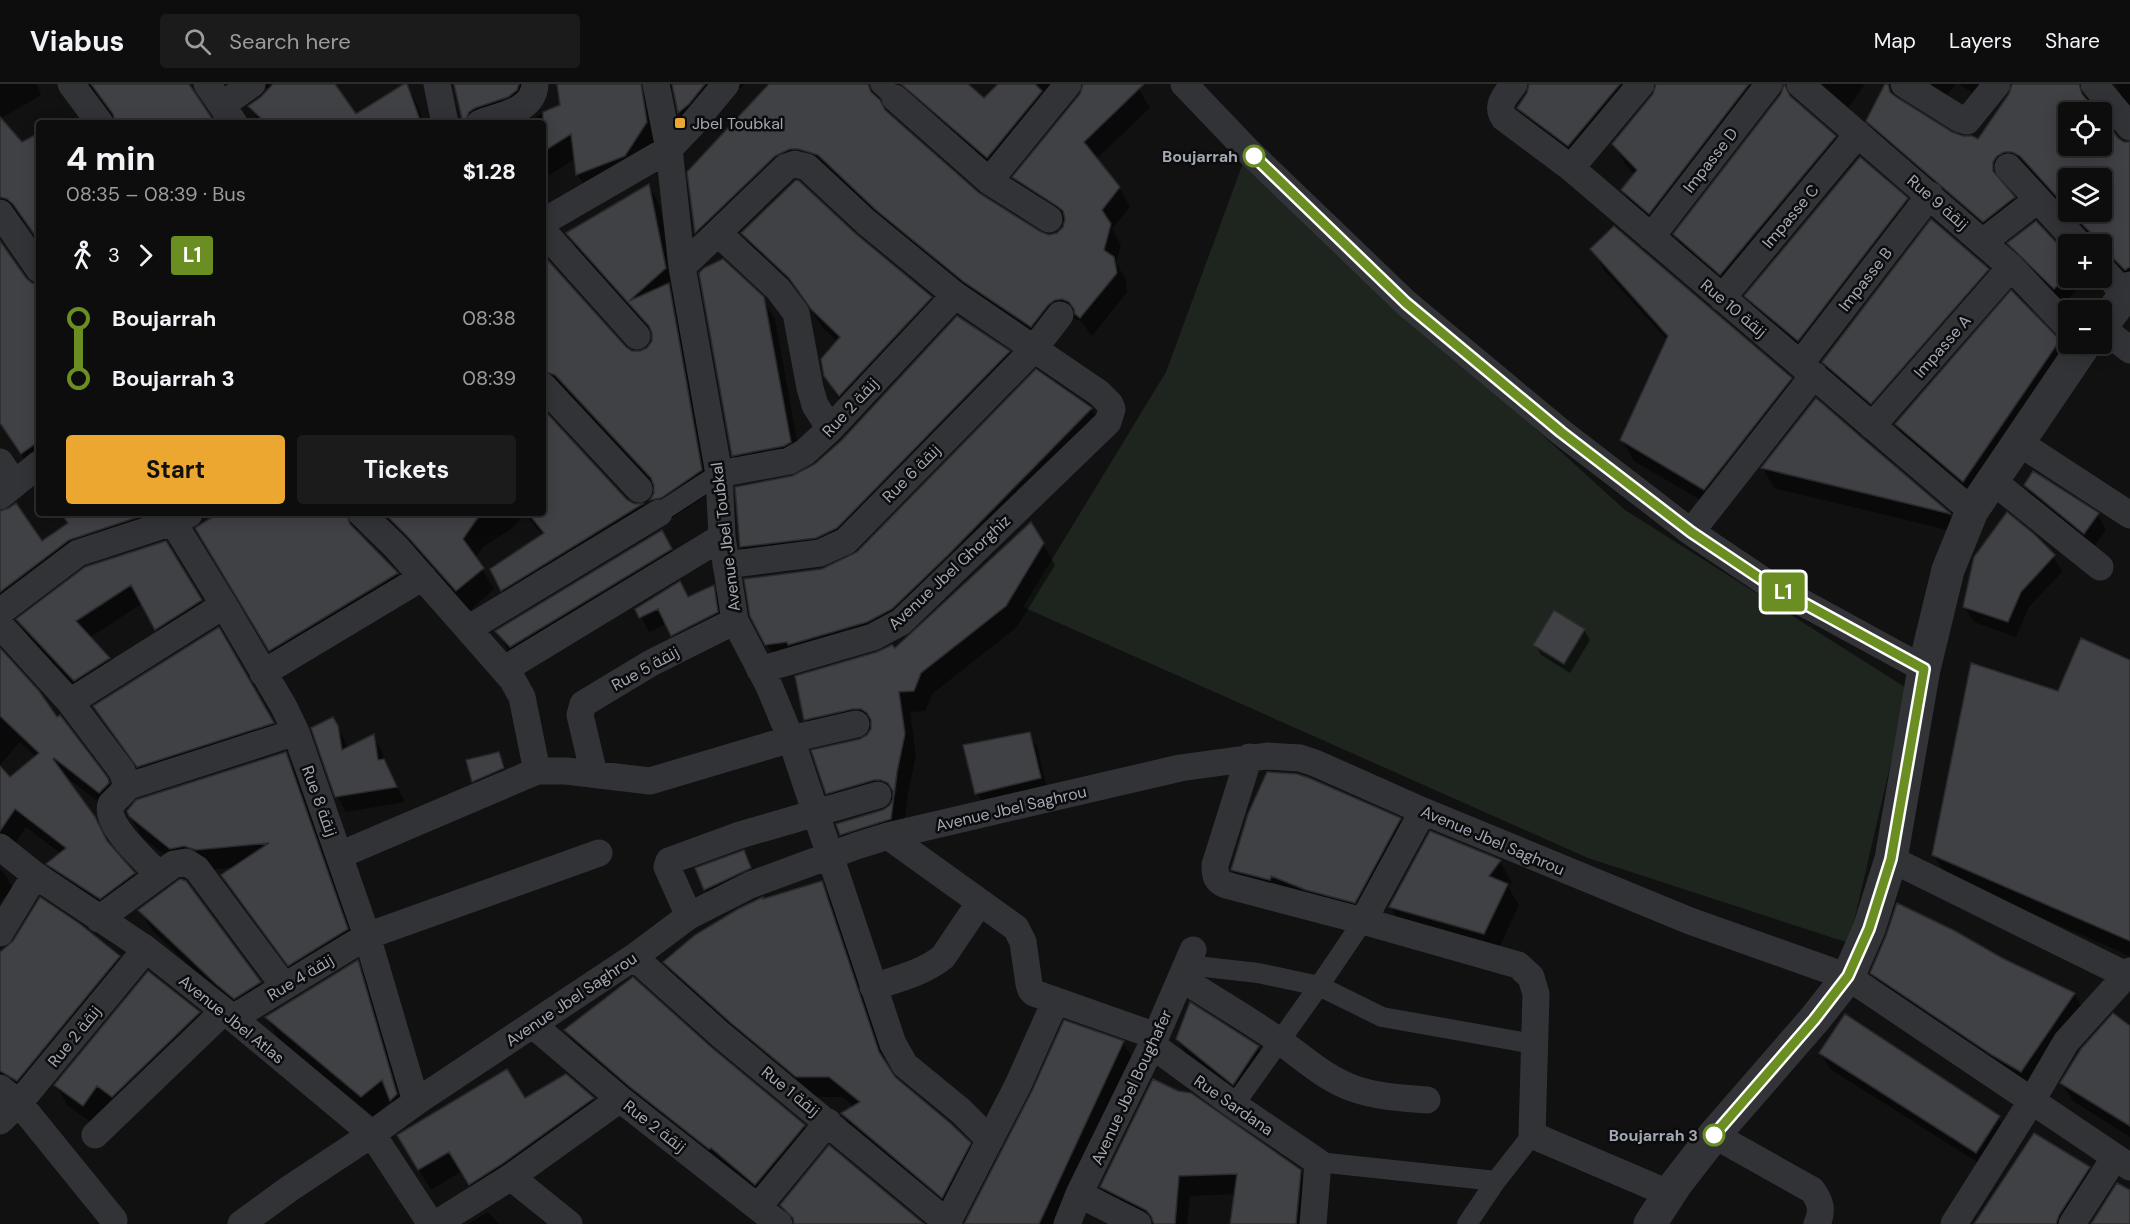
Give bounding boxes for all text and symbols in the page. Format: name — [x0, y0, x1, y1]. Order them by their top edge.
search box — [160, 14, 580, 68]
text: Viabus — [30, 23, 124, 60]
icon: search — [181, 25, 214, 58]
text: Search here — [229, 27, 351, 56]
text: Map — [1874, 27, 1916, 55]
text: Layers — [1949, 27, 2012, 55]
text: Share — [2045, 27, 2100, 55]
map controls — [2058, 102, 2112, 354]
button: locate — [2058, 102, 2112, 156]
place label: Jbel Toubkal — [692, 113, 783, 134]
marker: Jbel Toubkal — [673, 116, 687, 130]
street label: Impasse D — [1678, 123, 1742, 197]
text: 4 min — [66, 137, 156, 180]
marker: Boujarrah — [1243, 145, 1265, 167]
place label: Boujarrah — [1162, 146, 1238, 167]
text: $1.28 — [463, 157, 516, 186]
button: layers — [2058, 168, 2112, 222]
street label: Rue 9 زنقة — [1903, 170, 1973, 235]
street label: Impasse C — [1757, 180, 1823, 253]
text: 08:35 – 08:39 · Bus — [66, 181, 246, 207]
button: + — [2058, 234, 2112, 288]
icon: walk — [66, 239, 99, 272]
icon: forward — [129, 239, 162, 272]
text: L1 — [183, 241, 201, 269]
text: 3 — [108, 242, 120, 268]
street label: Impasse B — [1834, 243, 1897, 316]
street label: Rue 10 زنقة — [1696, 275, 1771, 342]
button: − — [2058, 300, 2112, 354]
text: Boujarrah — [112, 304, 216, 333]
text: 08:38 — [462, 305, 516, 331]
street label: Impasse A — [1909, 310, 1976, 382]
text: Boujarrah 3 — [112, 364, 235, 393]
text: 08:39 — [462, 365, 516, 391]
street label: Rue 2 زنقة — [818, 373, 883, 441]
button: Start — [66, 435, 285, 504]
button: Tickets — [297, 435, 516, 504]
street label: Rue 6 زنقة — [878, 440, 945, 507]
street label: Avenue Jbel Toubkal — [706, 461, 745, 613]
street label: Avenue Jbel Ghorghiz — [884, 510, 1015, 634]
line badge: L1 — [1756, 572, 1810, 612]
text: L1 — [1774, 578, 1792, 606]
street label: Rue 5 زنقة — [608, 641, 683, 696]
street label: Rue 8 زنقة — [297, 763, 342, 840]
street label: Avenue Jbel Saghrou — [934, 781, 1088, 836]
street label: Avenue Jbel Saghrou — [1418, 801, 1568, 880]
street label: Avenue Jbel Saghrou — [502, 948, 641, 1051]
street label: Rue 4 زنقة — [263, 949, 337, 1005]
street label: Avenue Jbel Atlas — [175, 970, 289, 1068]
street label: Rue 2 زنقة — [43, 1001, 106, 1071]
street label: Avenue Jbel Boughafer — [1086, 1006, 1177, 1168]
street label: Rue 1 زنقة — [757, 1061, 824, 1121]
street label: Rue Sardana — [1190, 1070, 1278, 1140]
street label: Rue 2 زنقة — [619, 1096, 690, 1157]
marker: Boujarrah 3 — [1703, 1124, 1725, 1146]
place label: Boujarrah 3 — [1609, 1125, 1698, 1146]

